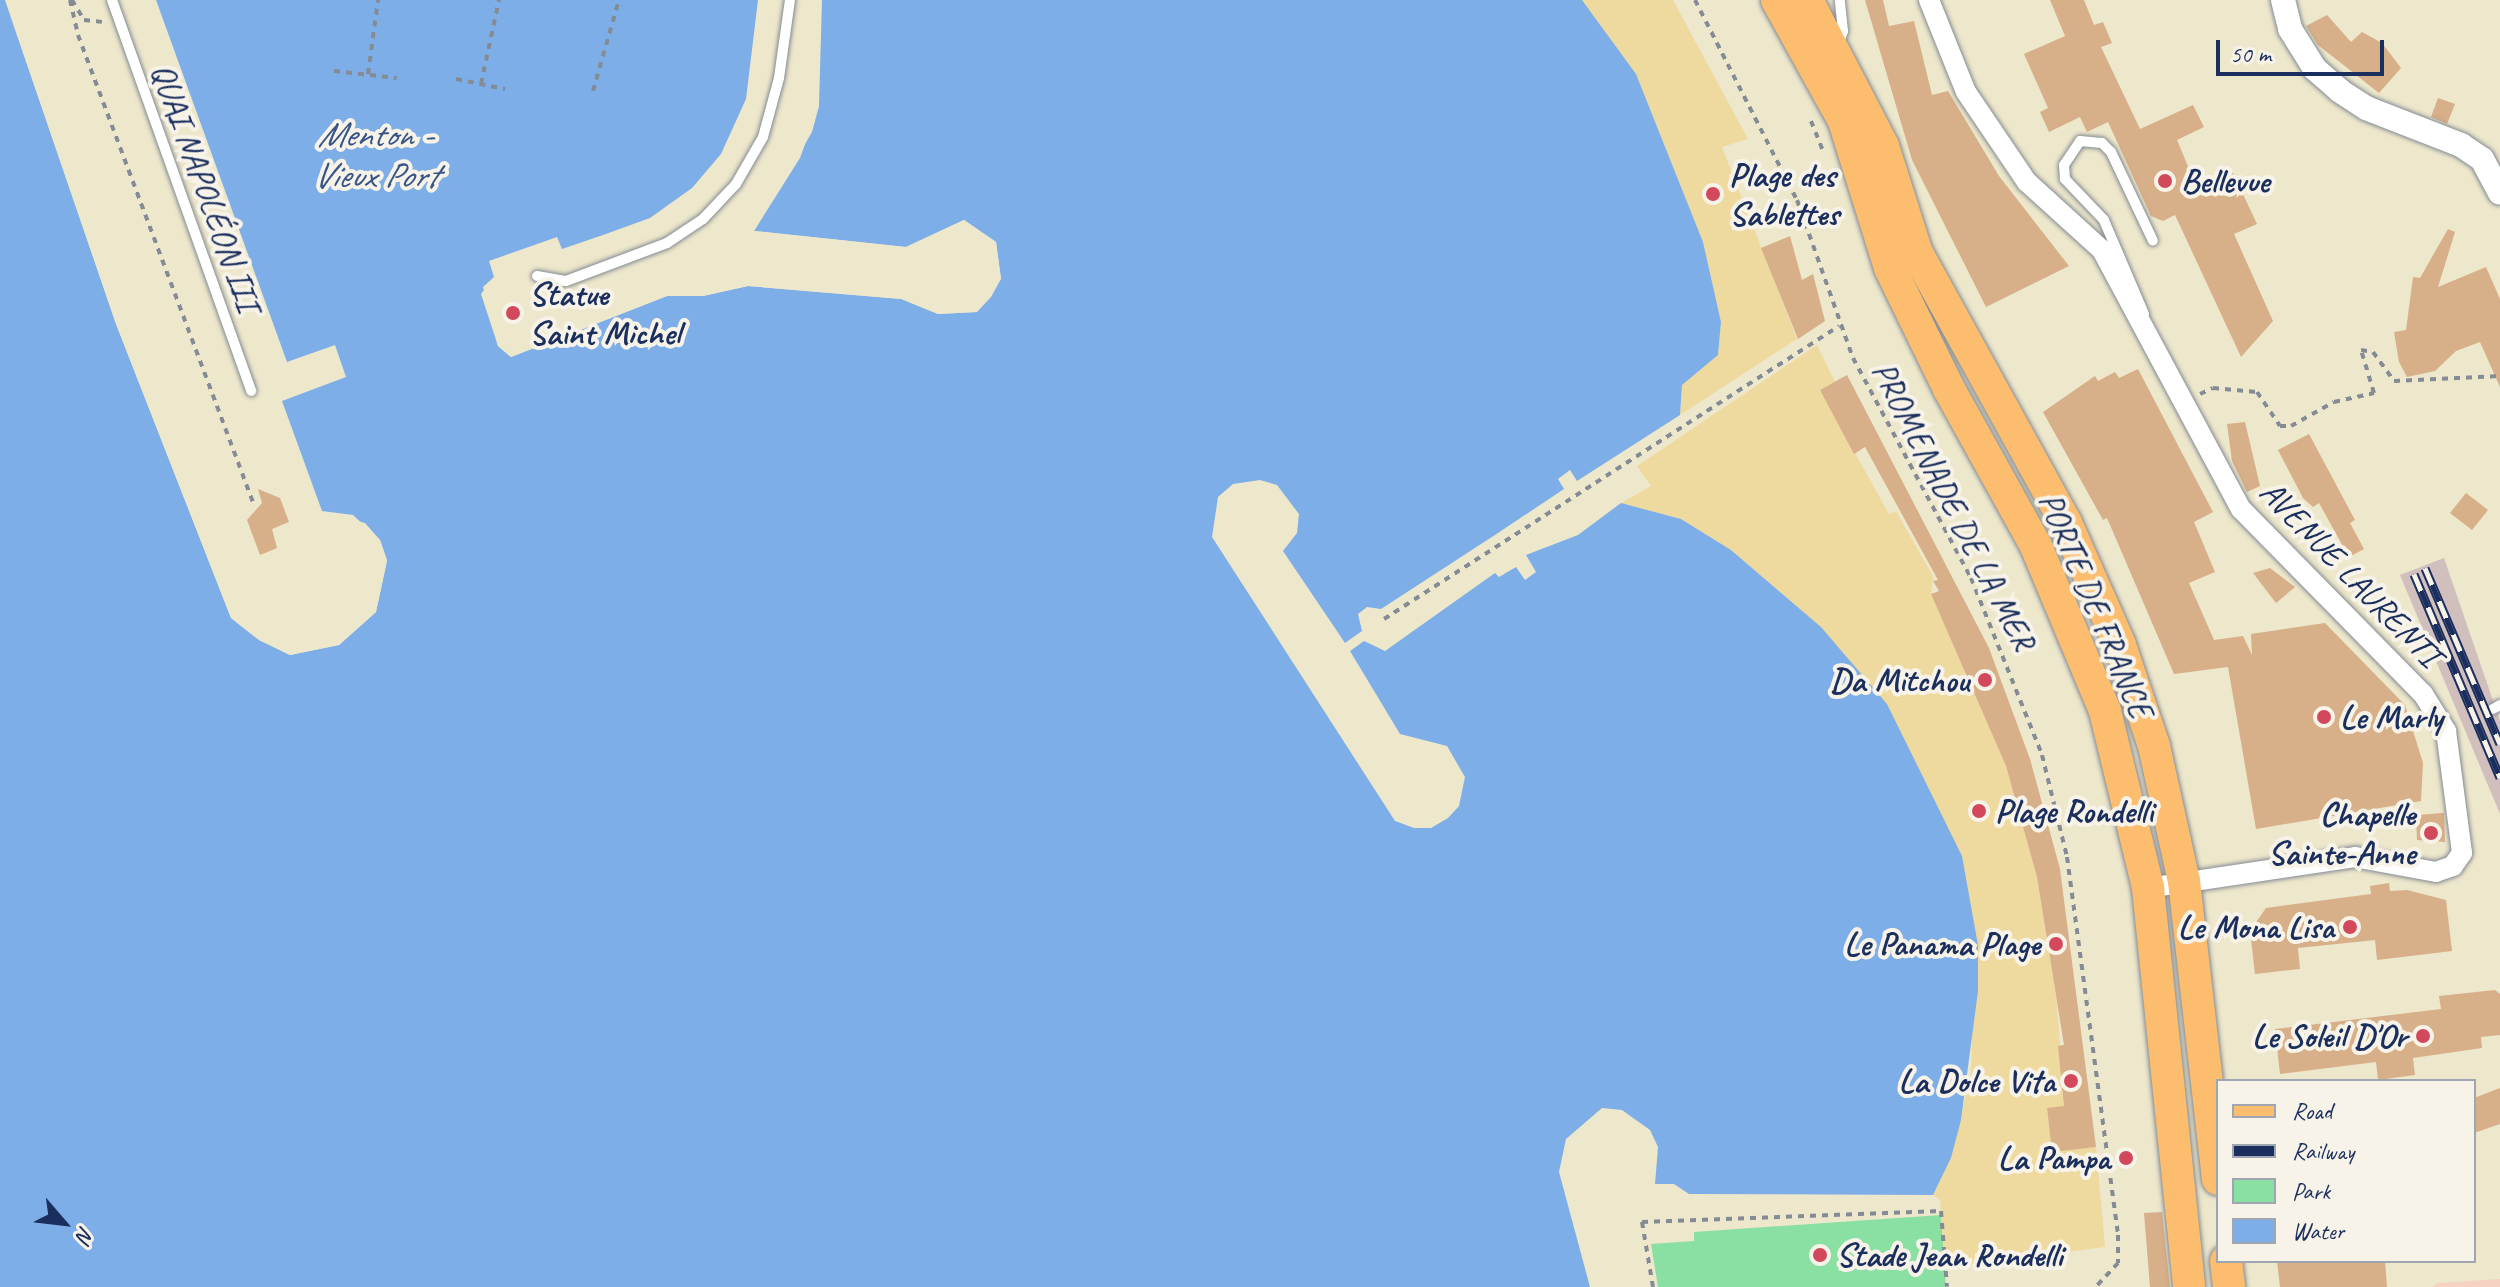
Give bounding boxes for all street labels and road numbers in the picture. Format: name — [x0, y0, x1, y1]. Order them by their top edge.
street label: QUAI NAPOLÉON III — [142, 57, 270, 317]
street label: PROMENADE DE LA MER — [1863, 354, 2045, 658]
street label: AVENUE LAURENTI — [2252, 472, 2450, 674]
street label: PORTE DE FRANCE — [2030, 487, 2162, 723]

